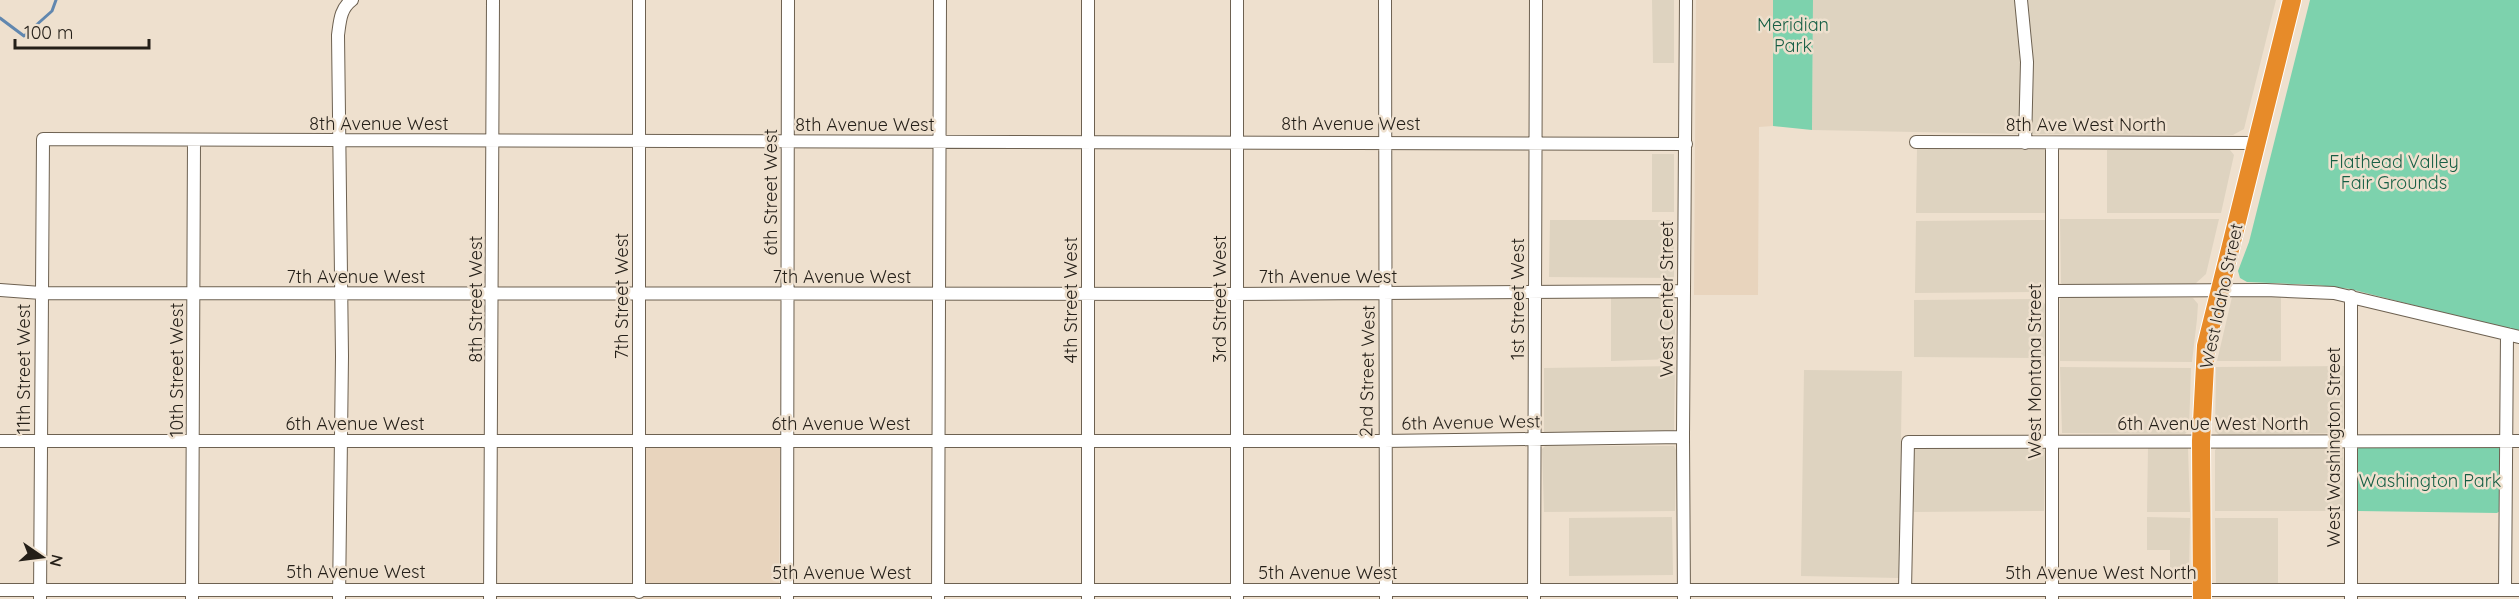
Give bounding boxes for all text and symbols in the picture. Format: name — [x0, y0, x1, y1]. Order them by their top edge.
scale bar — [15, 12, 148, 50]
park label: Meridian Park — [1757, 13, 1829, 57]
text: 100 m — [24, 21, 73, 44]
street label: 8th Avenue West — [309, 112, 449, 135]
street label: 8th Avenue West — [1281, 112, 1421, 135]
street label: 8th Avenue West — [795, 113, 935, 136]
street label: 8th Ave West North — [2006, 113, 2166, 136]
street label: 6th Street West — [759, 129, 782, 255]
park label: Flathead Valley Fair Grounds — [2329, 150, 2459, 194]
street label: West Center Street — [1655, 221, 1678, 377]
street label: West Idaho Street — [2194, 221, 2248, 371]
street label: 7th Street West — [610, 233, 633, 359]
street label: 3rd Street West — [1208, 235, 1231, 363]
street label: 8th Street West — [464, 236, 487, 362]
street label: 4th Street West — [1059, 237, 1082, 363]
street label: 1st Street West — [1506, 238, 1529, 360]
street label: 7th Avenue West — [287, 265, 425, 288]
street label: 7th Avenue West — [773, 265, 911, 288]
street label: 7th Avenue West — [1259, 265, 1397, 288]
street label: West Montana Street — [2023, 283, 2046, 459]
street label: 10th Street West — [165, 303, 188, 437]
street label: 11th Street West — [12, 304, 35, 434]
street label: 2nd Street West — [1354, 305, 1380, 437]
street label: West Washington Street — [2322, 347, 2345, 547]
street label: 6th Avenue West — [1401, 409, 1541, 435]
street label: 6th Avenue West — [285, 412, 425, 435]
street label: 6th Avenue West — [771, 412, 911, 435]
street label: 6th Avenue West North — [2117, 412, 2309, 435]
park label: Washington Park — [2359, 469, 2501, 492]
north arrow — [12, 527, 72, 587]
text: N — [45, 553, 68, 569]
street label: 5th Avenue West — [286, 560, 426, 583]
street label: 5th Avenue West — [772, 561, 912, 584]
street label: 5th Avenue West — [1258, 561, 1398, 584]
street label: 5th Avenue West North — [2005, 561, 2197, 584]

